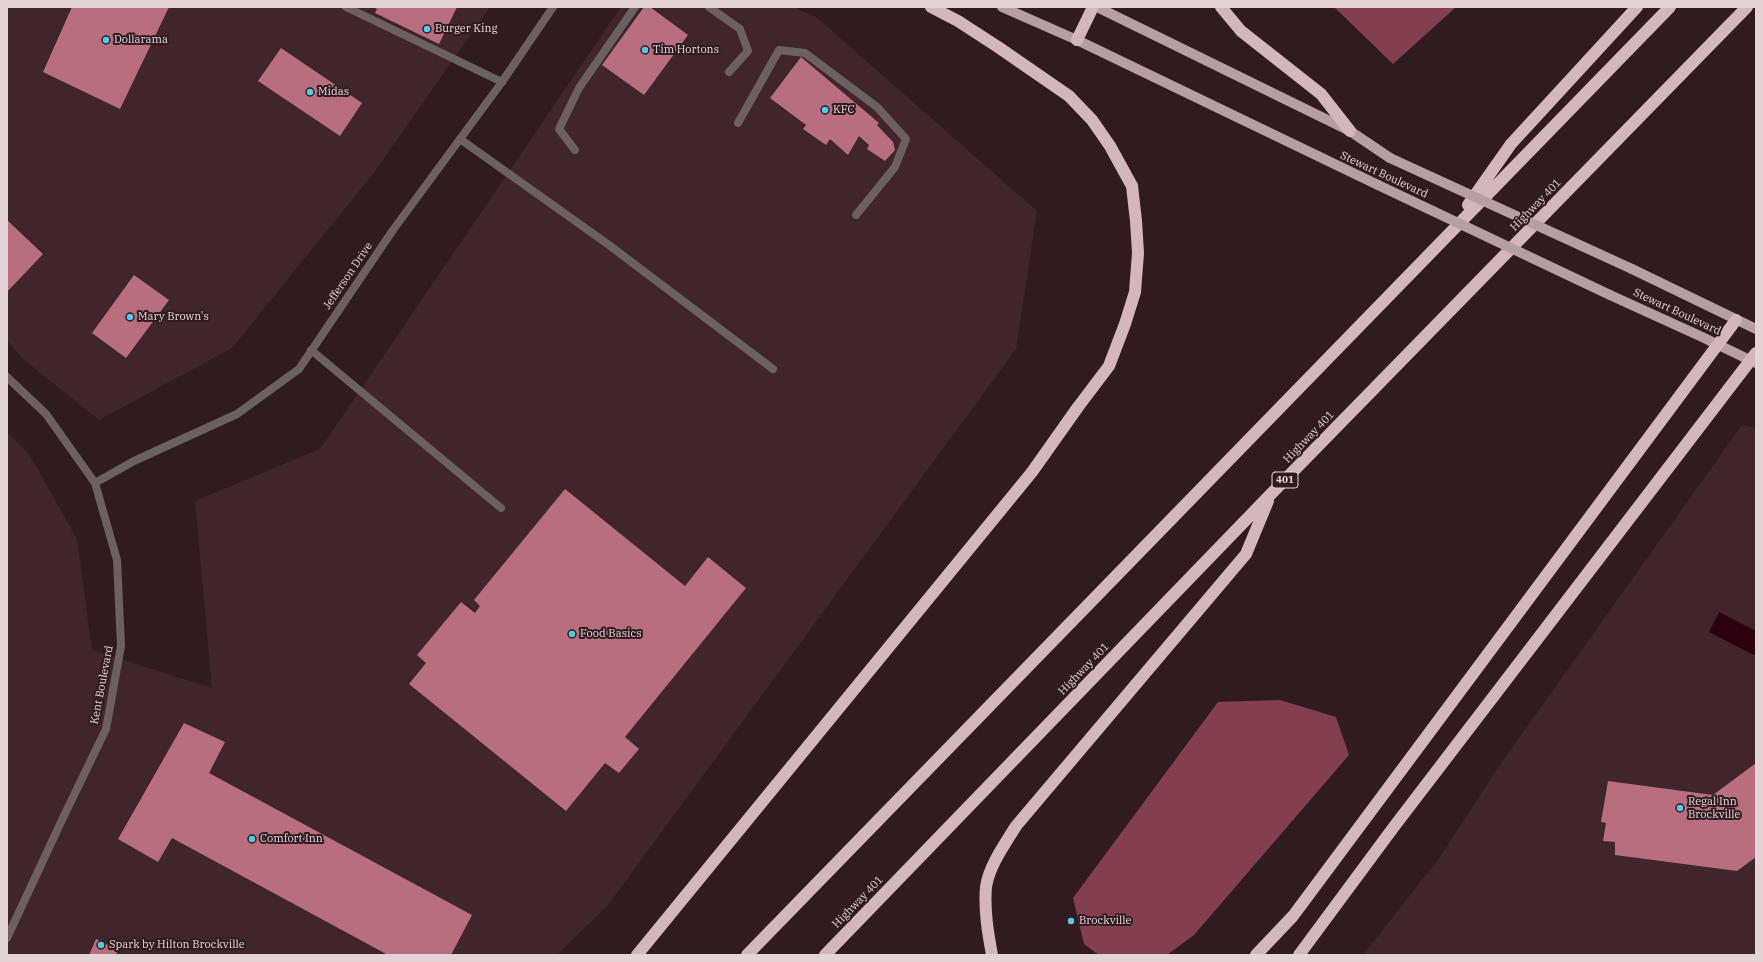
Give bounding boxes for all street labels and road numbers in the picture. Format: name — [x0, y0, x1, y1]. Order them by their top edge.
street label: Stewart Boulevard — [1338, 149, 1430, 201]
street label: Highway 401 — [1508, 176, 1564, 234]
street label: Jefferson Drive — [321, 240, 375, 312]
street label: Stewart Boulevard — [1631, 286, 1723, 338]
street label: Highway 401 — [1281, 408, 1337, 466]
road number: 401 — [1272, 472, 1298, 488]
street label: Highway 401 — [1056, 640, 1112, 698]
street label: Kent Boulevard — [88, 645, 116, 725]
street label: Highway 401 — [830, 873, 886, 931]

